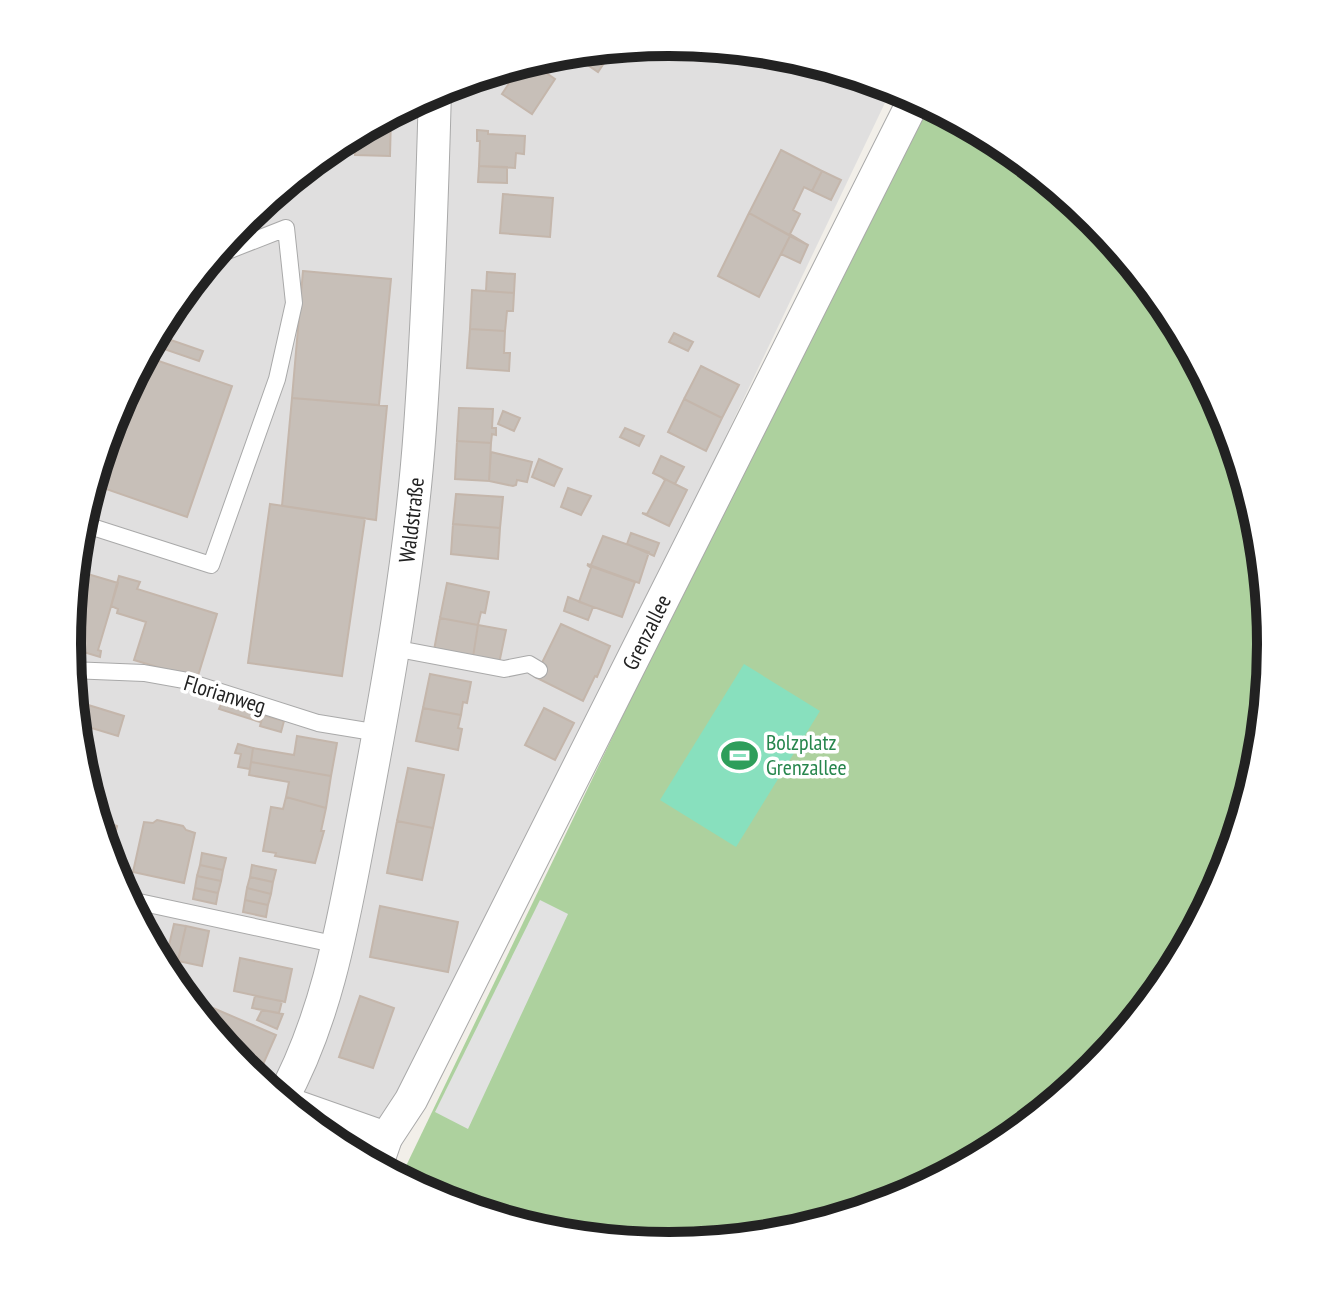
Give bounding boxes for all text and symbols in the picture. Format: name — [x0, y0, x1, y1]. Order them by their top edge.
street label: Waldstraße — [392, 476, 430, 564]
street label: Grenzallee — [616, 590, 677, 674]
street label: Florianweg — [181, 668, 269, 720]
place label: Bolzplatz Grenzallee — [766, 728, 847, 781]
sports icon: Bolzplatz Grenzallee — [721, 736, 759, 774]

